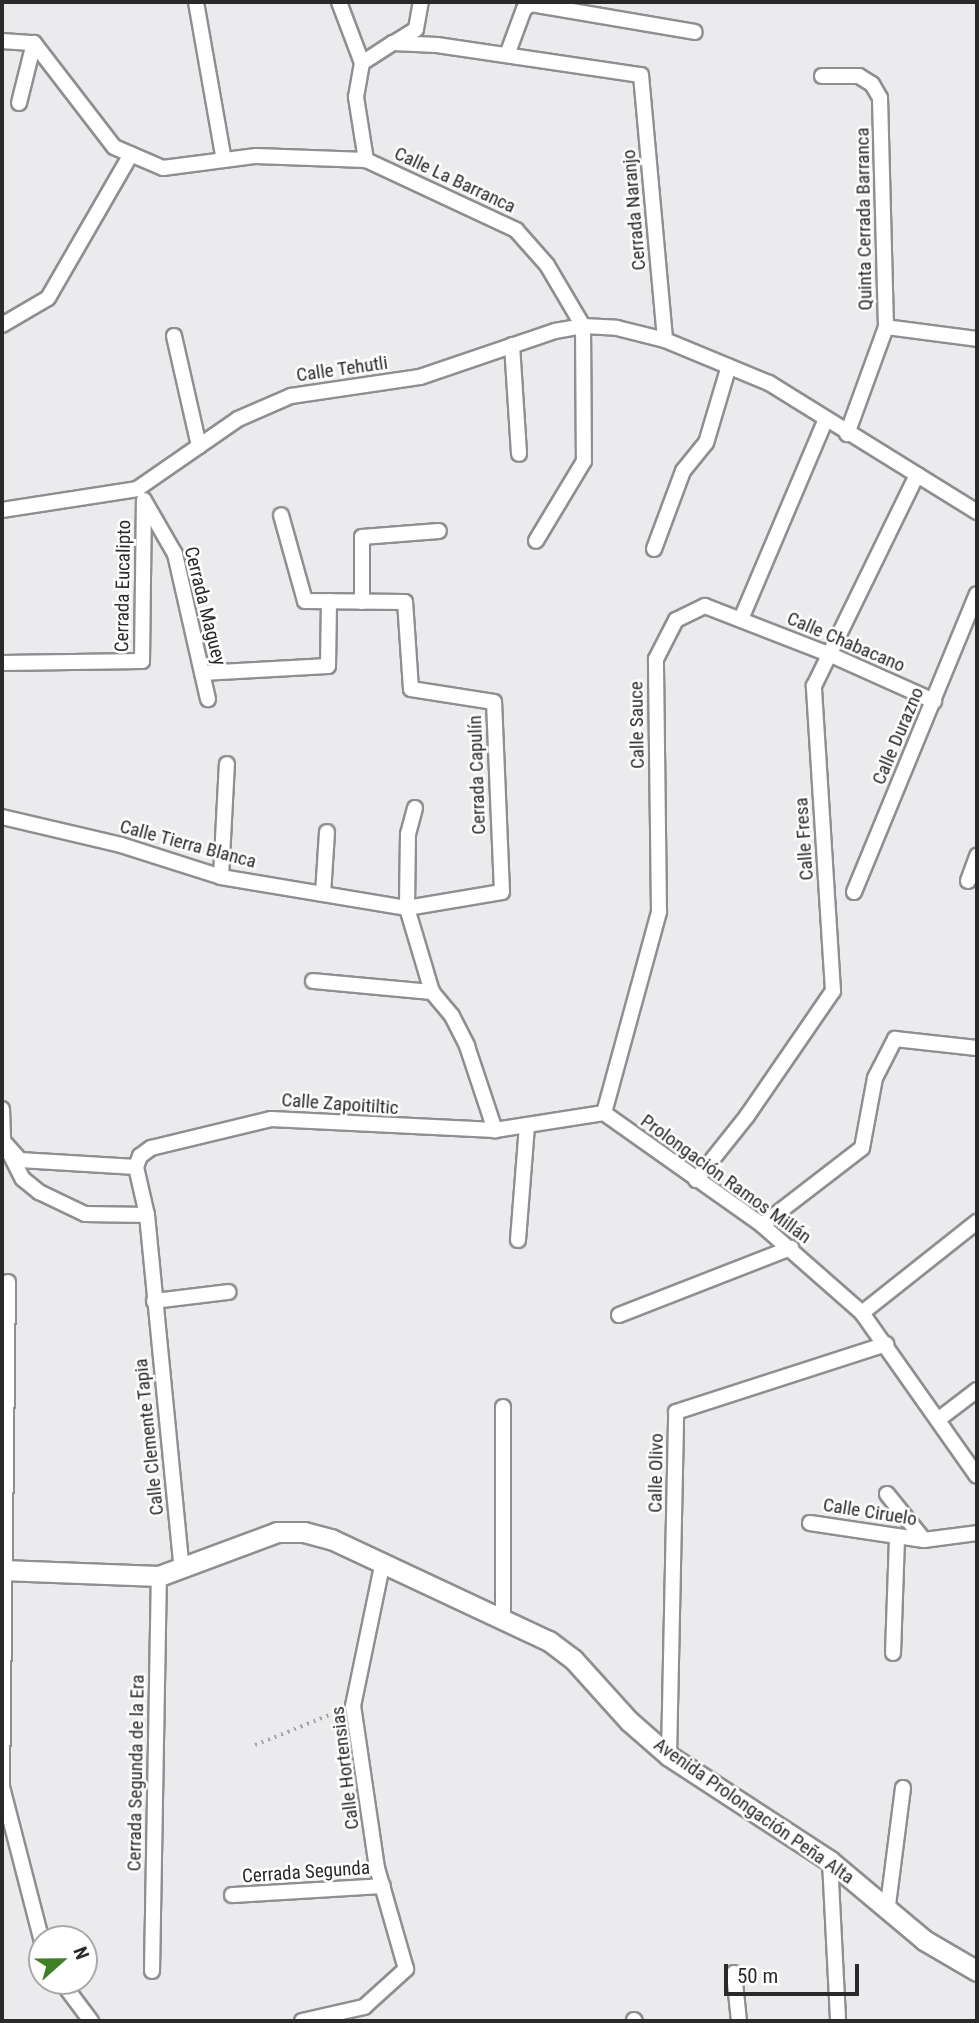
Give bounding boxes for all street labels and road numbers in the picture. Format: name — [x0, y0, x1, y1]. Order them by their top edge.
street label: Quinta Cerrada Barranca — [851, 127, 877, 311]
street label: Calle La Barranca — [391, 142, 519, 218]
street label: Cerrada Naranjo — [617, 149, 651, 271]
street label: Calle Tehutli — [295, 351, 389, 387]
street label: Cerrada Eucalipto — [110, 520, 136, 652]
street label: Cerrada Maguey — [179, 544, 231, 668]
street label: Calle Chabacano — [784, 607, 908, 677]
street label: Calle Sauce — [625, 681, 649, 769]
street label: Calle Durazno — [867, 684, 929, 788]
street label: Cerrada Capulín — [464, 715, 490, 835]
street label: Calle Fresa — [790, 797, 818, 881]
street label: Calle Tierra Blanca — [117, 815, 259, 873]
street label: Calle Zapoitiltic — [281, 1089, 399, 1119]
street label: Prolongación Ramos Millán — [636, 1109, 816, 1249]
street label: Calle Clemente Tapia — [129, 1357, 169, 1517]
street label: Calle Olivo — [644, 1433, 668, 1513]
street label: Calle Ciruelo — [821, 1493, 919, 1531]
street label: Cerrada Segunda de la Era — [123, 1674, 149, 1872]
street label: Calle Hortensias — [326, 1705, 364, 1831]
street label: Avenida Prolongación Peña Alta — [649, 1733, 859, 1889]
street label: Cerrada Segunda — [241, 1856, 371, 1888]

